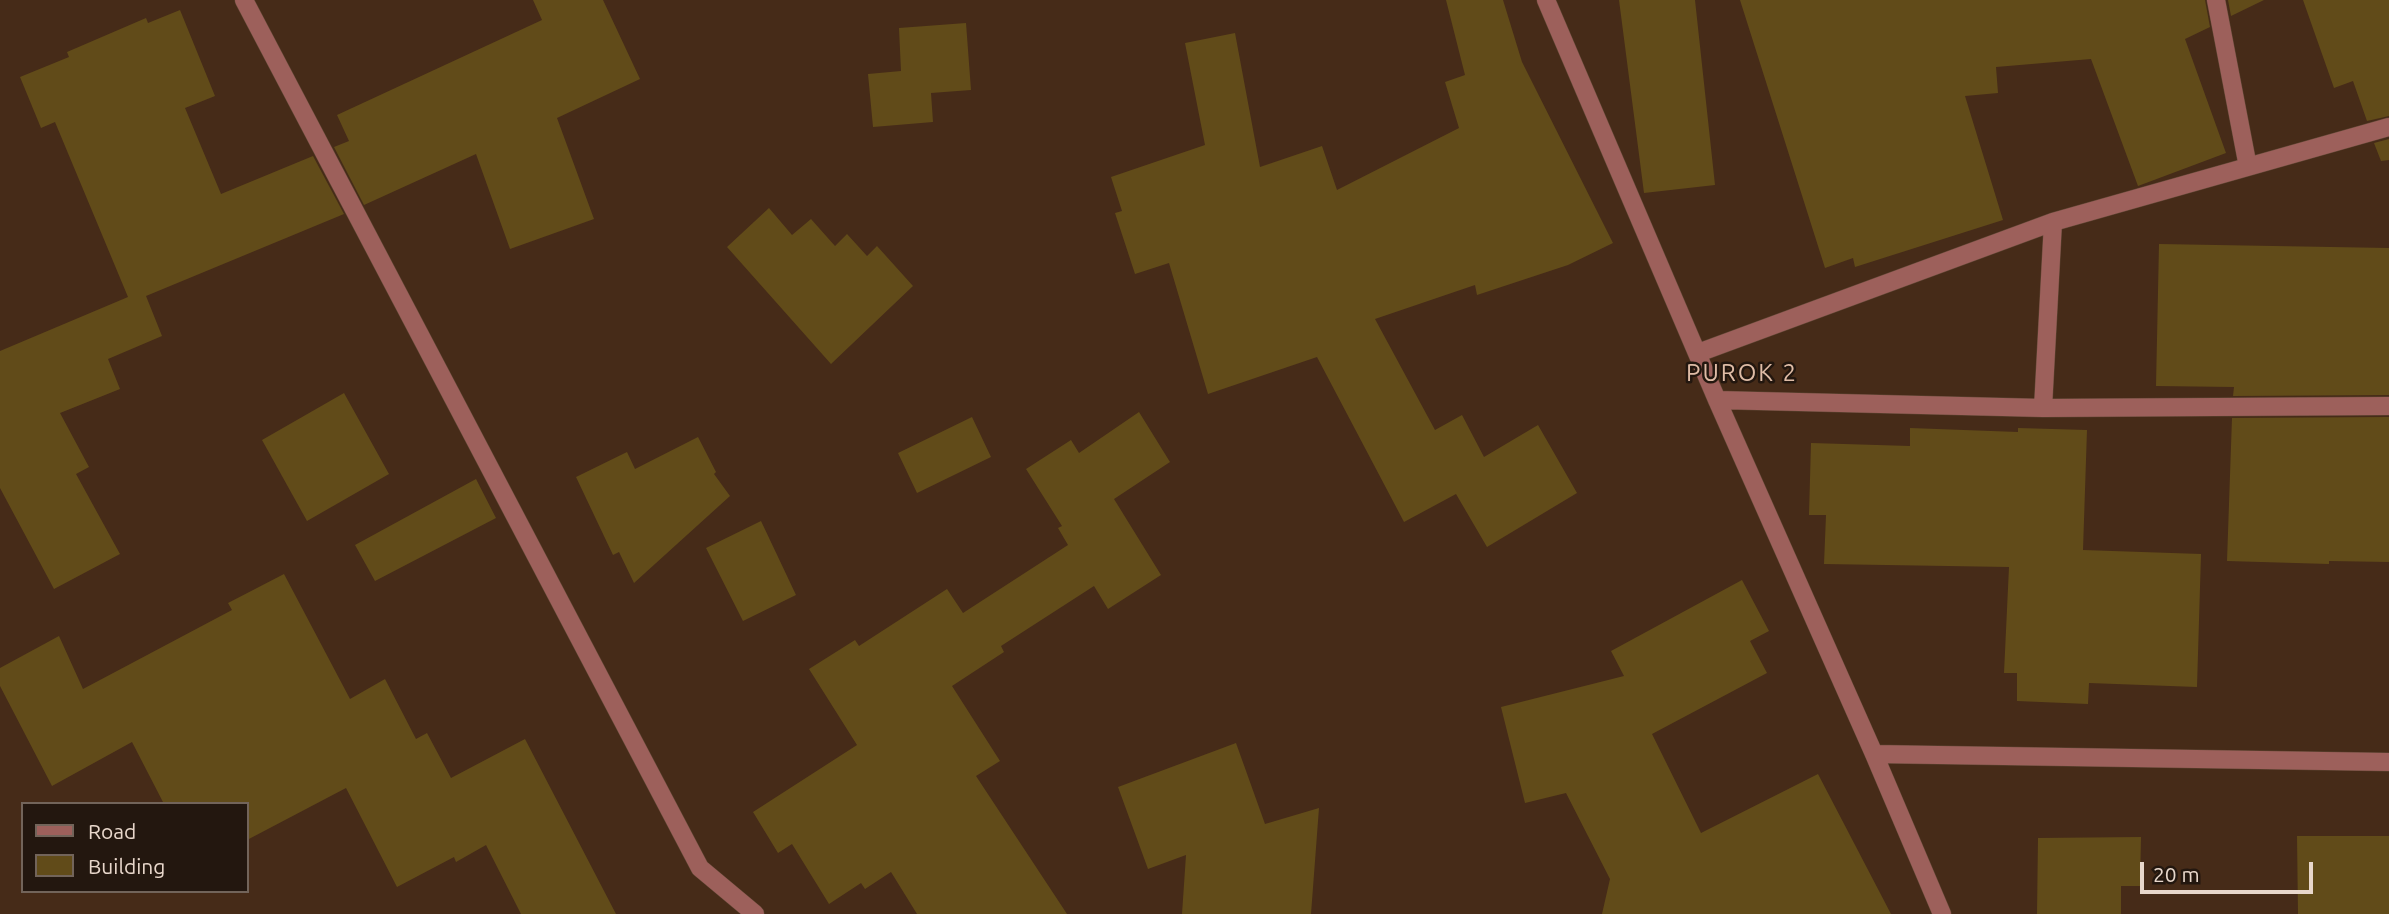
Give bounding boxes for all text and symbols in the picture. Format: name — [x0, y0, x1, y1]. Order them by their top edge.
district label: PUROK 2 — [1687, 359, 1797, 387]
legend — [21, 802, 248, 893]
text: Road — [88, 819, 136, 843]
scale bar — [2144, 848, 2317, 892]
text: Building — [88, 854, 165, 878]
text: 20 m — [2153, 862, 2200, 886]

